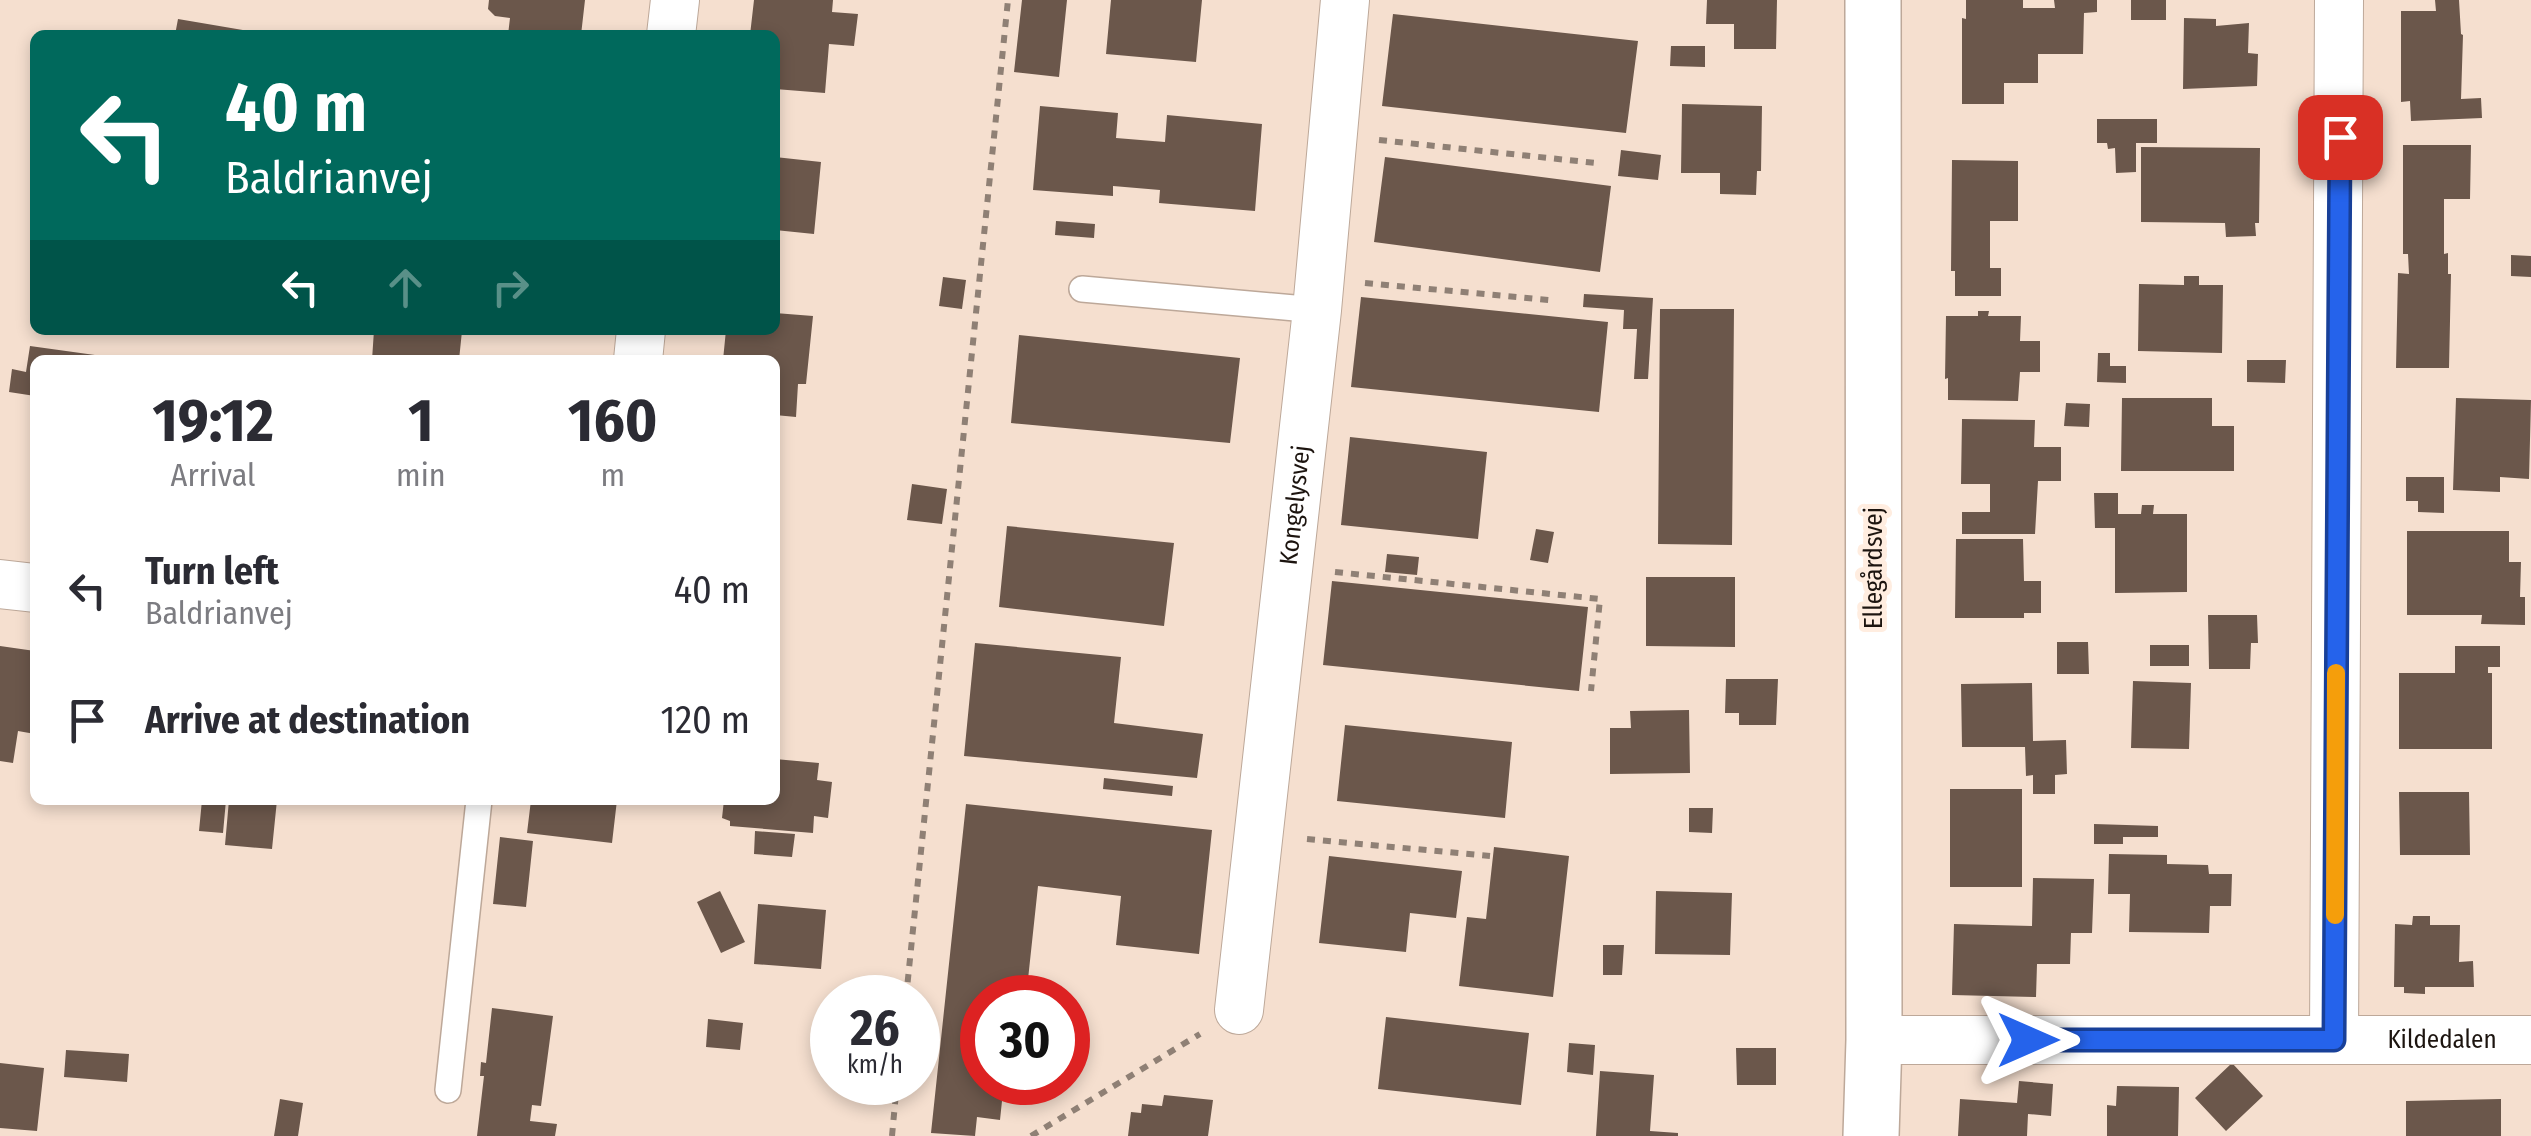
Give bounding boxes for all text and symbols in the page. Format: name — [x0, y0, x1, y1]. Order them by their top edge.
text: 40 m — [225, 66, 367, 150]
icon: left — [60, 70, 190, 200]
pin — [2298, 95, 2383, 180]
icon: arrive — [2313, 110, 2368, 165]
text: Baldrianvej — [225, 151, 433, 205]
icon: left — [273, 260, 328, 315]
icon: ahead — [378, 260, 433, 315]
icon: right — [483, 260, 538, 315]
text: 19:12 — [152, 385, 274, 457]
text: 1 — [408, 385, 434, 457]
text: 160 — [568, 385, 658, 457]
street label: Kongelysvej — [1274, 444, 1317, 567]
text: Arrival — [171, 456, 255, 494]
text: min — [396, 456, 446, 494]
text: m — [600, 456, 625, 494]
street label: Ellegårdsvej — [1859, 507, 1889, 629]
text: Turn left — [145, 548, 279, 594]
icon: left — [60, 563, 115, 618]
text: 40 m — [674, 567, 750, 613]
text: Baldrianvej — [145, 594, 293, 632]
icon: arrive — [60, 693, 115, 748]
text: Arrive at destination — [145, 697, 470, 743]
text: 120 m — [660, 697, 750, 743]
speed limit sign: 30 — [960, 975, 1090, 1105]
position arrow — [1976, 988, 2080, 1092]
text: 26 — [850, 998, 900, 1058]
street label: Kildedalen — [2387, 1025, 2497, 1055]
text: km/h — [847, 1050, 903, 1080]

